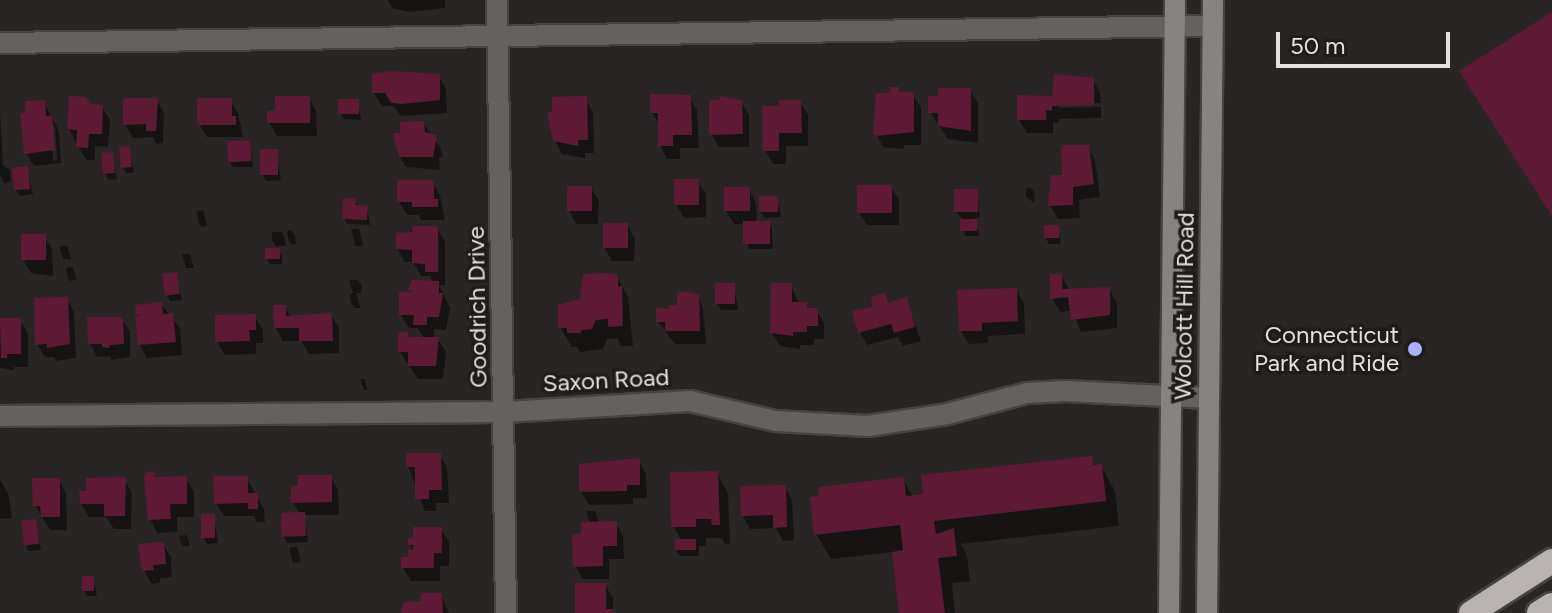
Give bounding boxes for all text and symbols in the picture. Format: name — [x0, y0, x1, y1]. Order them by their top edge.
scale bar — [1280, 16, 1454, 66]
text: 50 m — [1290, 31, 1346, 60]
street label: Wolcott Hill Road — [1168, 212, 1200, 400]
street label: Goodrich Drive — [461, 226, 493, 388]
place label: Connecticut Park and Ride — [1254, 321, 1399, 377]
marker: Connecticut Park and Ride — [1406, 340, 1424, 358]
street label: Saxon Road — [542, 362, 670, 398]

